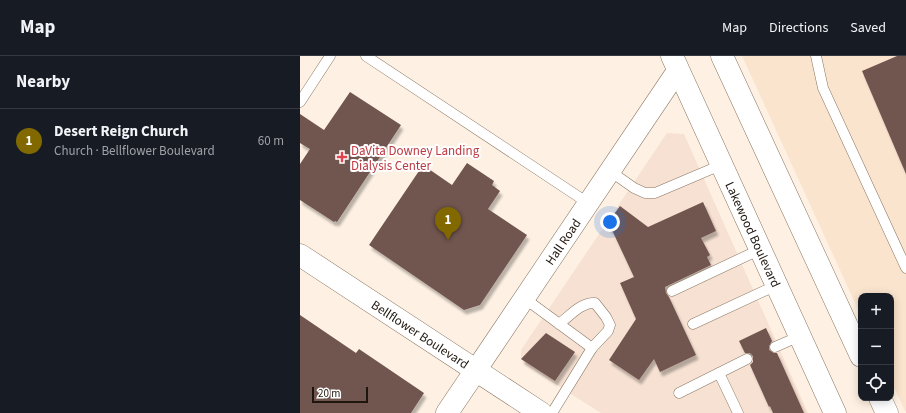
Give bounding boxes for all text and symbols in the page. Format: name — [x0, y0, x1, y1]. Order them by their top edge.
text: Map — [20, 14, 55, 41]
text: Map — [722, 18, 747, 38]
text: Directions — [769, 18, 828, 38]
text: Saved — [850, 18, 886, 38]
text: Nearby — [16, 70, 70, 94]
text: Desert Reign Church — [54, 121, 188, 142]
text: 1 — [26, 132, 32, 150]
text: 60 m — [258, 132, 284, 150]
text: Church · Bellflower Boulevard — [54, 142, 215, 160]
place label: DaVita Downey Landing Dialysis Center — [351, 142, 480, 175]
marker: DaVita Downey Landing Dialysis Center — [336, 151, 348, 163]
street label: Lakewood Boulevard — [721, 179, 784, 291]
pin: 1 — [435, 207, 461, 240]
your location — [600, 212, 620, 232]
street label: Hall Road — [541, 215, 585, 269]
map controls — [858, 293, 894, 401]
button: + — [858, 293, 894, 329]
street label: Bellflower Boulevard — [368, 296, 472, 373]
button: − — [858, 329, 894, 365]
button: locate — [858, 365, 894, 401]
scale bar — [312, 385, 368, 404]
text: 20 m — [318, 386, 340, 401]

